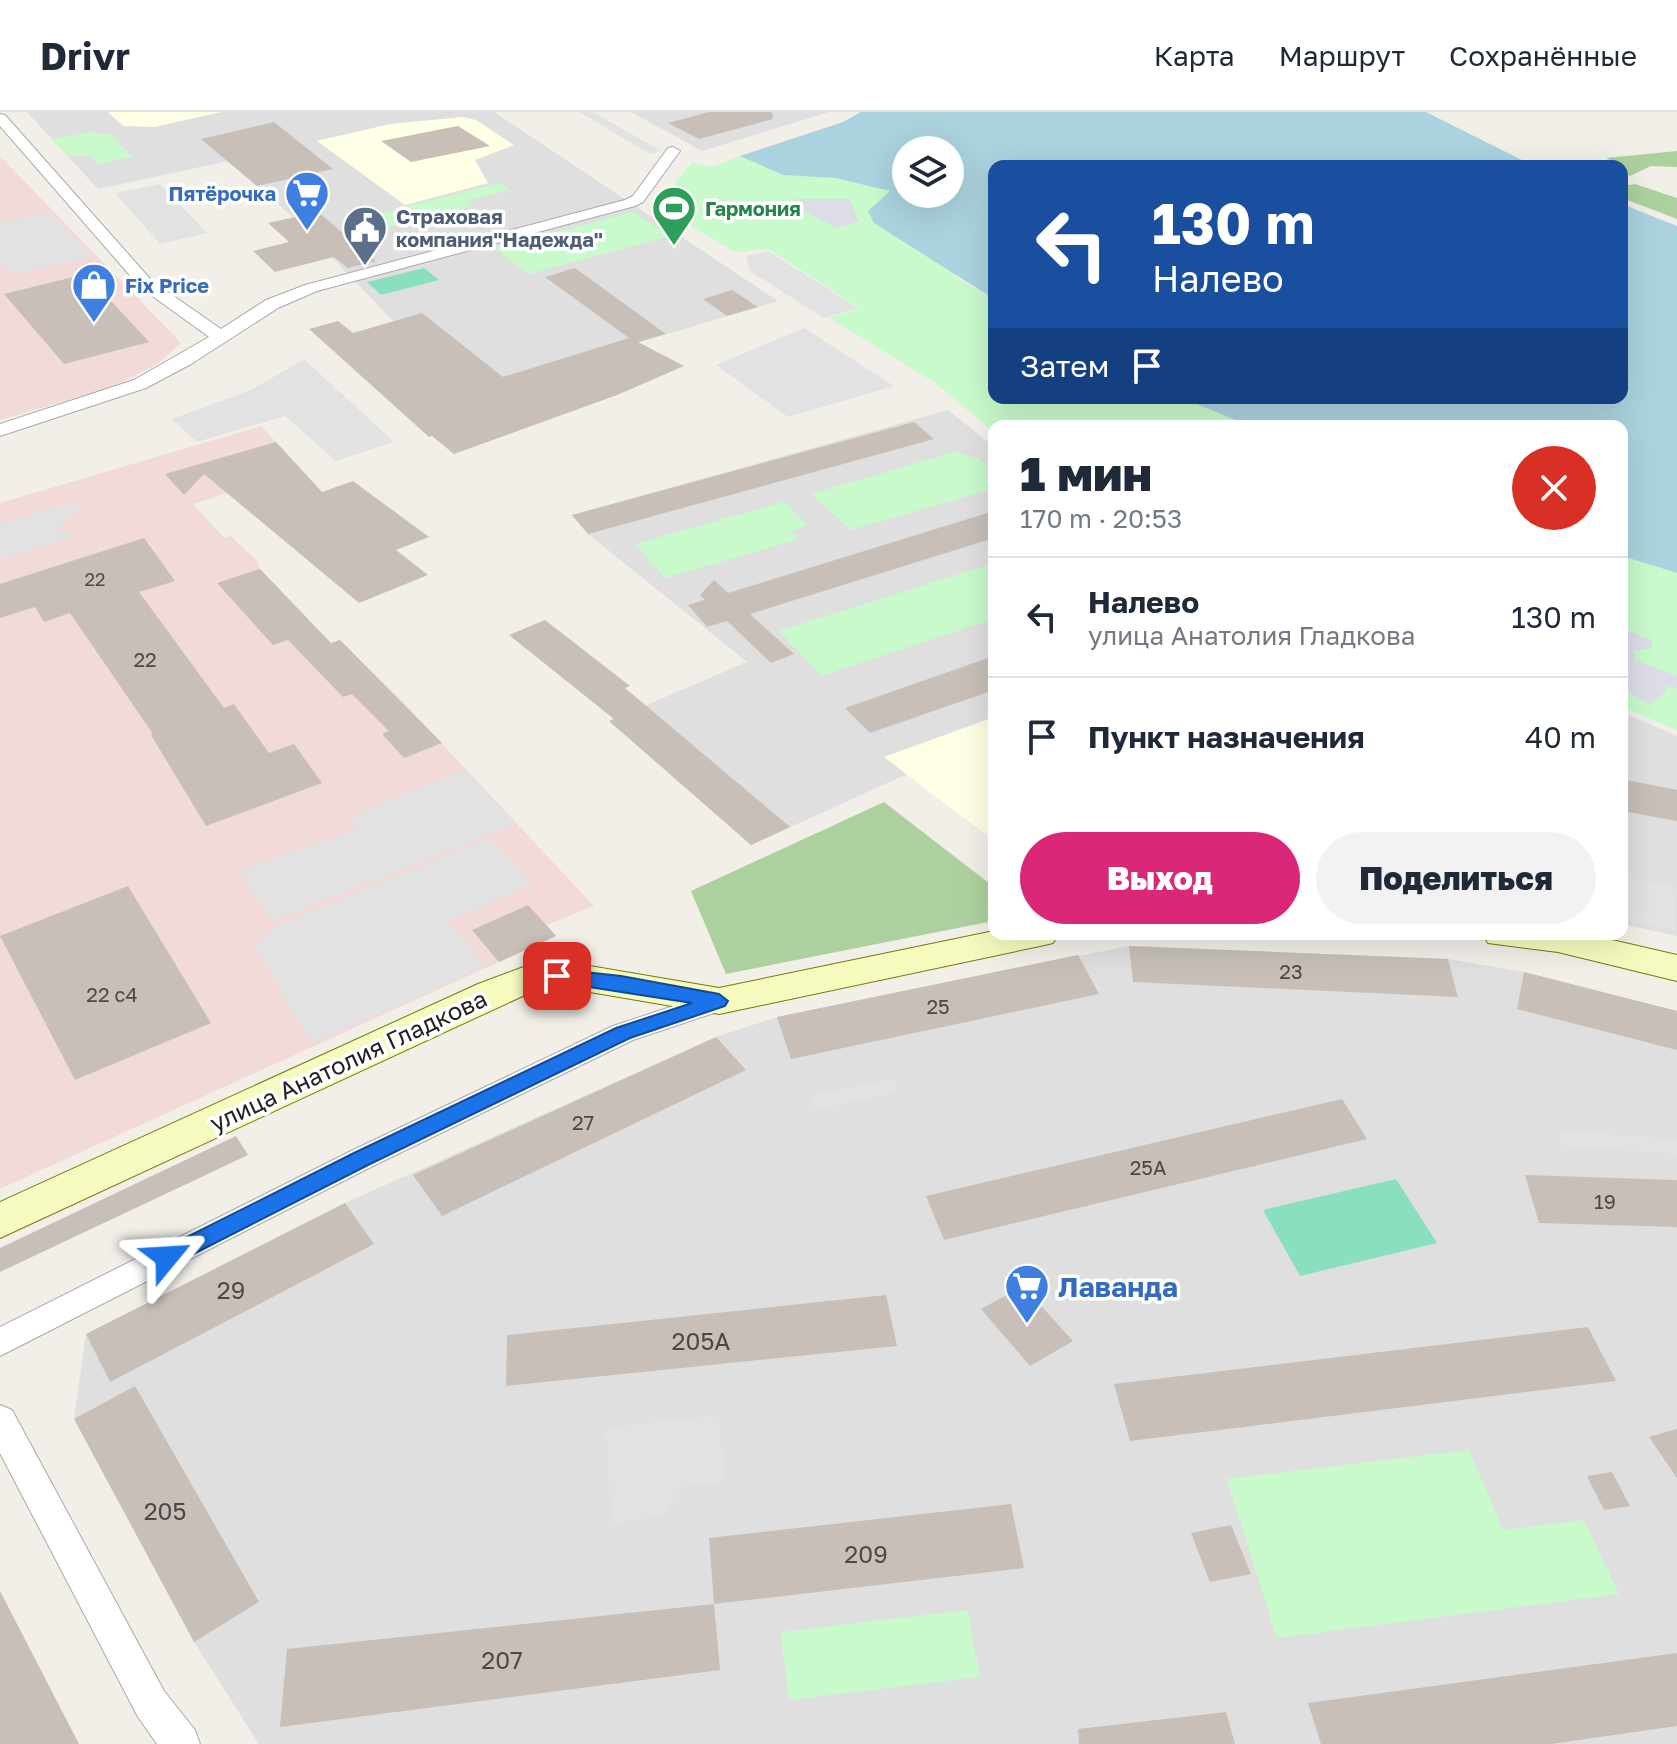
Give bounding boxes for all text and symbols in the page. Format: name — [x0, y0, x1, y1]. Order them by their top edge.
text: Drivr — [40, 33, 130, 78]
text: Карта — [1154, 39, 1235, 72]
text: Маршрут — [1279, 39, 1405, 72]
text: Сохранённые — [1449, 39, 1637, 72]
map controls — [892, 136, 964, 208]
button: layers — [892, 136, 964, 208]
supermarket icon: Пятёрочка — [283, 169, 331, 232]
place label: Пятёрочка — [168, 181, 276, 205]
sports icon: Гармония — [650, 184, 698, 247]
text: 130 m — [1152, 189, 1314, 256]
icon: left — [1020, 192, 1124, 296]
place label: Гармония — [705, 196, 801, 220]
public building icon: Страховая компания"Надежда" — [341, 204, 389, 267]
place label: Страховая компания"Надежда" — [396, 204, 603, 251]
text: Налево — [1152, 257, 1284, 300]
shop icon: Fix Price — [70, 261, 118, 324]
place label: Fix Price — [125, 273, 209, 297]
icon: arrive — [1125, 344, 1169, 388]
text: Затем — [1020, 348, 1109, 384]
text: 1 мин — [1020, 444, 1152, 502]
button: close — [1512, 446, 1596, 530]
text: 170 m · 20:53 — [1020, 503, 1182, 534]
house number: 22 — [85, 568, 105, 590]
text: Налево — [1088, 584, 1199, 620]
icon: left — [1020, 595, 1064, 639]
text: 130 m — [1511, 599, 1596, 635]
text: улица Анатолия Гладкова — [1088, 620, 1415, 651]
house number: 22 — [133, 647, 157, 671]
icon: arrive — [1020, 715, 1064, 759]
text: Пункт назначения — [1088, 719, 1365, 755]
text: 40 m — [1525, 719, 1596, 755]
button: Выход — [1020, 832, 1300, 924]
button: Поделиться — [1316, 832, 1596, 924]
pin — [523, 942, 591, 1010]
icon: arrive — [535, 954, 579, 998]
house number: 23 — [1279, 959, 1303, 983]
house number: 22 с4 — [86, 982, 138, 1006]
street label: улица Анатолия Гладкова — [205, 983, 491, 1137]
house number: 25 — [926, 994, 950, 1018]
house number: 27 — [572, 1110, 594, 1134]
house number: 25А — [1130, 1155, 1166, 1179]
house number: 19 — [1594, 1189, 1616, 1213]
position arrow — [125, 1215, 209, 1299]
supermarket icon: Лаванда — [1003, 1262, 1051, 1325]
place label: Лаванда — [1058, 1270, 1178, 1303]
house number: 29 — [217, 1275, 245, 1304]
house number: 205А — [672, 1326, 730, 1355]
house number: 205 — [144, 1496, 186, 1525]
house number: 209 — [844, 1539, 888, 1568]
house number: 207 — [481, 1645, 523, 1674]

